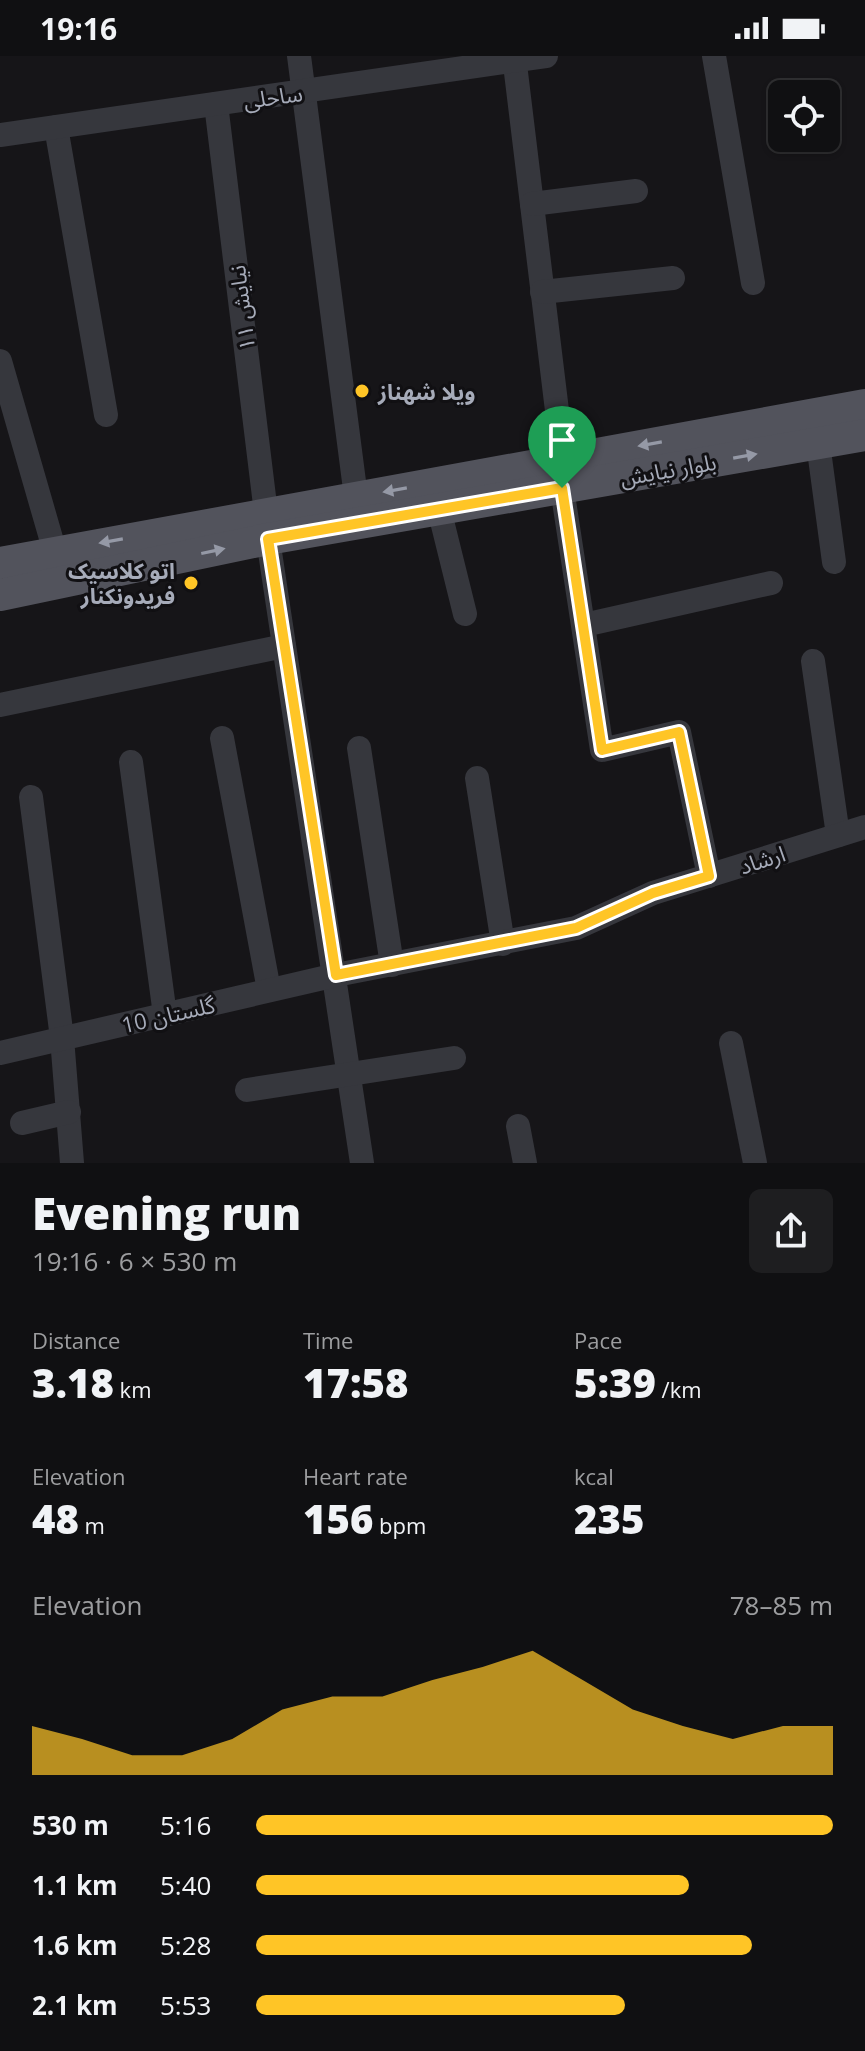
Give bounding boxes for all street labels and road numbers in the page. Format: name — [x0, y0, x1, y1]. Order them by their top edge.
street label: ساحلی — [241, 77, 305, 115]
street label: نیایش ۱۱ — [221, 264, 261, 352]
street label: بلوار نیایش — [618, 446, 718, 492]
street label: ارشاد — [735, 838, 789, 880]
street label: گلستان 10 — [118, 988, 219, 1039]

